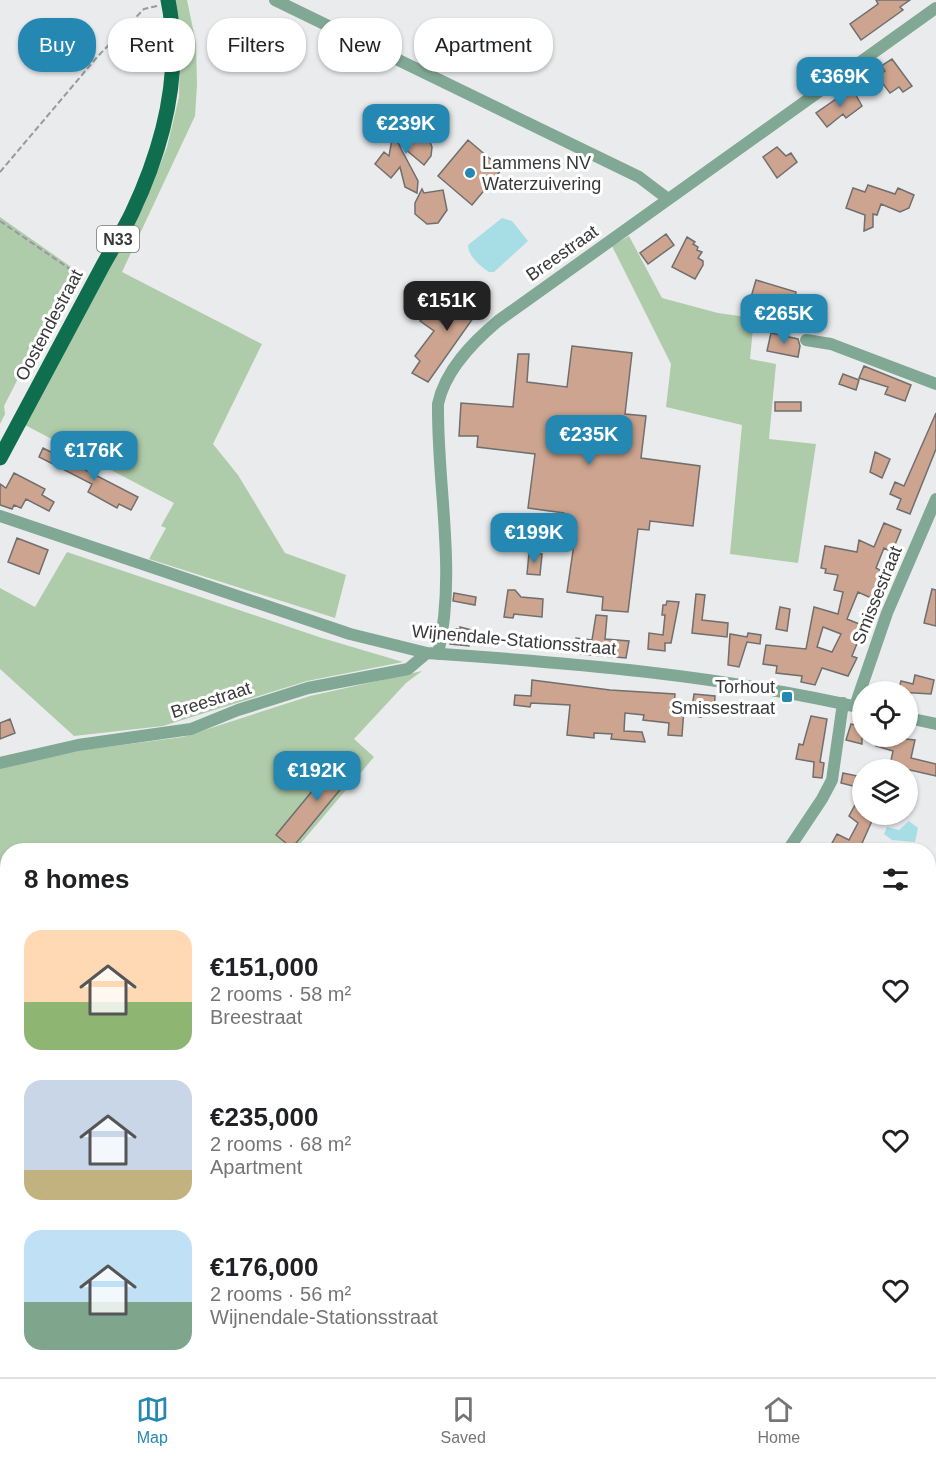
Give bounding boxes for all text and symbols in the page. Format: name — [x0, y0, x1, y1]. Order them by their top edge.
chip: Buy — [18, 18, 96, 72]
chip: Rent — [108, 18, 195, 72]
chip: Filters — [207, 18, 306, 72]
chip: New — [318, 18, 402, 72]
chip: Apartment — [414, 18, 553, 72]
pin: €369K — [798, 57, 882, 108]
text: €369K — [811, 65, 869, 87]
pin: €239K — [364, 104, 448, 155]
text: €239K — [377, 112, 435, 134]
place label: Lammens NV Waterzuivering — [482, 153, 601, 194]
marker: Lammens NV Waterzuivering — [463, 166, 477, 180]
street label: Breestraat — [522, 221, 602, 285]
road number: N33 — [97, 226, 139, 252]
street label: Oostendestraat — [11, 266, 87, 384]
pin: €151K — [405, 281, 489, 332]
text: €151K — [418, 289, 476, 311]
pin: €265K — [742, 294, 826, 345]
text: €265K — [755, 302, 813, 324]
pin: €235K — [547, 415, 631, 466]
text: €235K — [560, 423, 618, 445]
pin: €176K — [52, 431, 136, 482]
text: €176K — [65, 439, 123, 461]
pin: €199K — [492, 513, 576, 564]
text: €199K — [505, 521, 563, 543]
street label: Smissestraat — [848, 543, 906, 647]
street label: Wijnendale-Stationsstraat — [411, 621, 617, 659]
place label: Torhout Smissestraat — [671, 677, 775, 718]
street label: Breestraat — [168, 678, 254, 722]
map controls — [852, 681, 918, 825]
button: locate — [852, 681, 918, 747]
marker: Torhout Smissestraat — [780, 690, 794, 704]
pin: €192K — [275, 751, 359, 802]
text: €192K — [288, 759, 346, 781]
button: layers — [852, 759, 918, 825]
icon: filters — [879, 863, 912, 896]
text: 8 homes — [24, 864, 130, 894]
text: €151,000 — [210, 952, 318, 982]
icon: home — [72, 954, 144, 1026]
icon: heart — [879, 974, 912, 1007]
text: 2 rooms · 58 m² — [210, 983, 351, 1005]
text: Breestraat — [210, 1006, 302, 1028]
text: €235,000 — [210, 1102, 318, 1132]
icon: home — [72, 1104, 144, 1176]
icon: heart — [879, 1124, 912, 1157]
text: 2 rooms · 68 m² — [210, 1133, 351, 1155]
text: Apartment — [210, 1156, 302, 1178]
text: €176,000 — [210, 1252, 318, 1282]
icon: home — [72, 1254, 144, 1326]
icon: heart — [879, 1274, 912, 1307]
text: 2 rooms · 56 m² — [210, 1283, 351, 1305]
text: Wijnendale-Stationsstraat — [210, 1306, 438, 1328]
tab: Map — [136, 1393, 169, 1447]
tab: Saved — [440, 1393, 486, 1447]
tab: Home — [757, 1393, 800, 1447]

